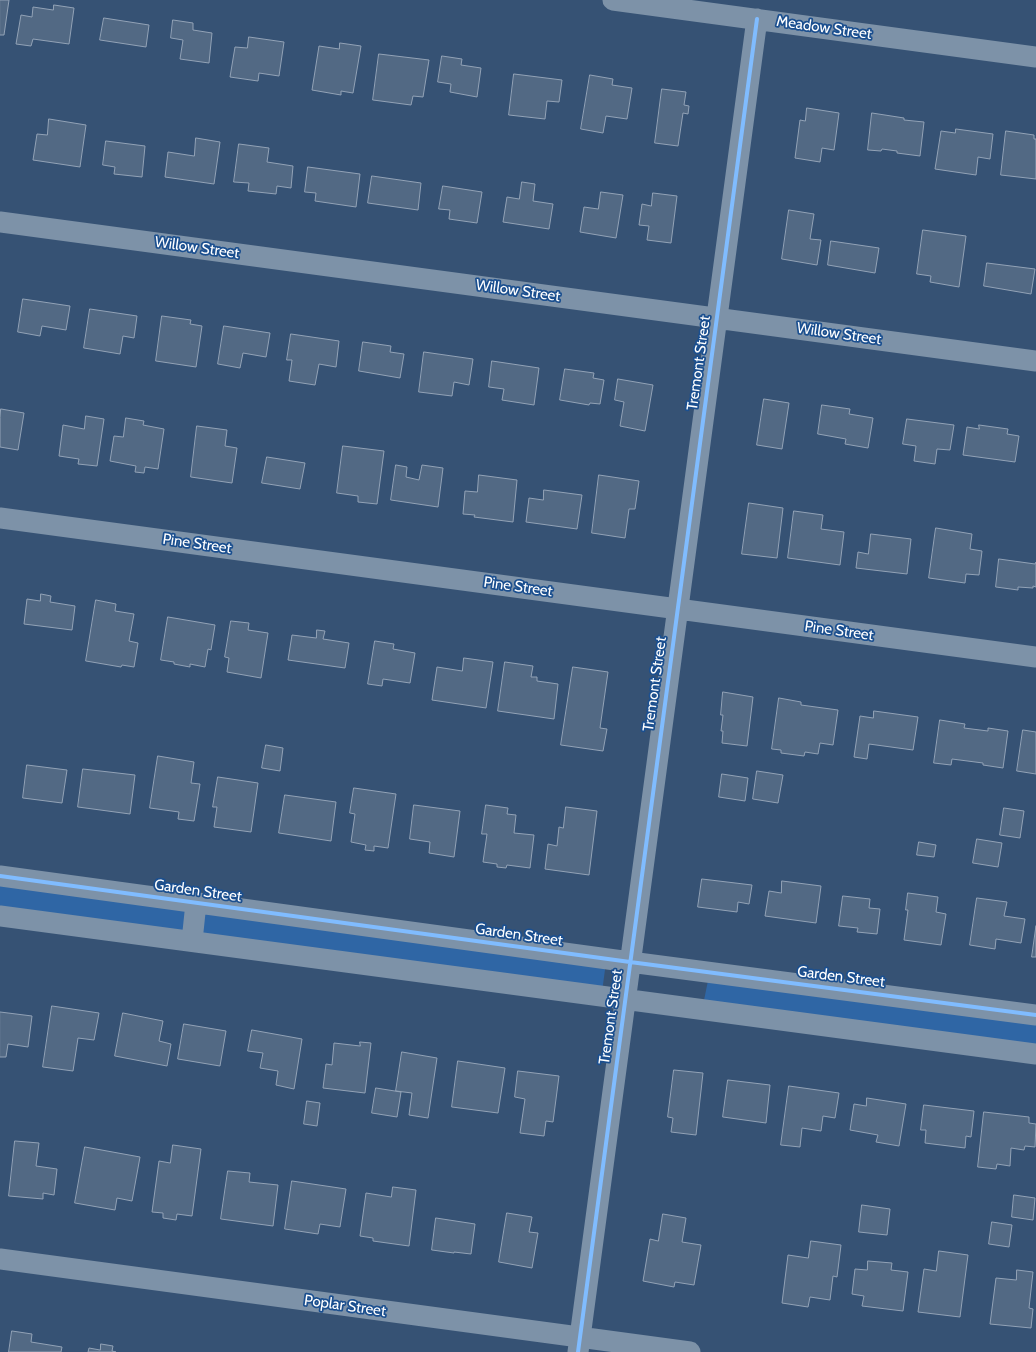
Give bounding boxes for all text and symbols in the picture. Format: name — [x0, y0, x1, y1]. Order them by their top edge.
street label: Meadow Street — [775, 12, 873, 44]
street label: Willow Street — [154, 233, 240, 263]
street label: Willow Street — [475, 276, 561, 306]
street label: Tremont Street — [683, 314, 715, 412]
street label: Willow Street — [796, 319, 882, 349]
street label: Pine Street — [161, 530, 233, 558]
street label: Pine Street — [482, 573, 554, 601]
street label: Pine Street — [803, 617, 875, 645]
street label: Tremont Street — [639, 635, 671, 733]
street label: Garden Street — [153, 876, 243, 906]
street label: Garden Street — [474, 920, 564, 950]
street label: Garden Street — [796, 963, 886, 991]
street label: Tremont Street — [595, 968, 627, 1066]
street label: Poplar Street — [303, 1291, 387, 1321]

